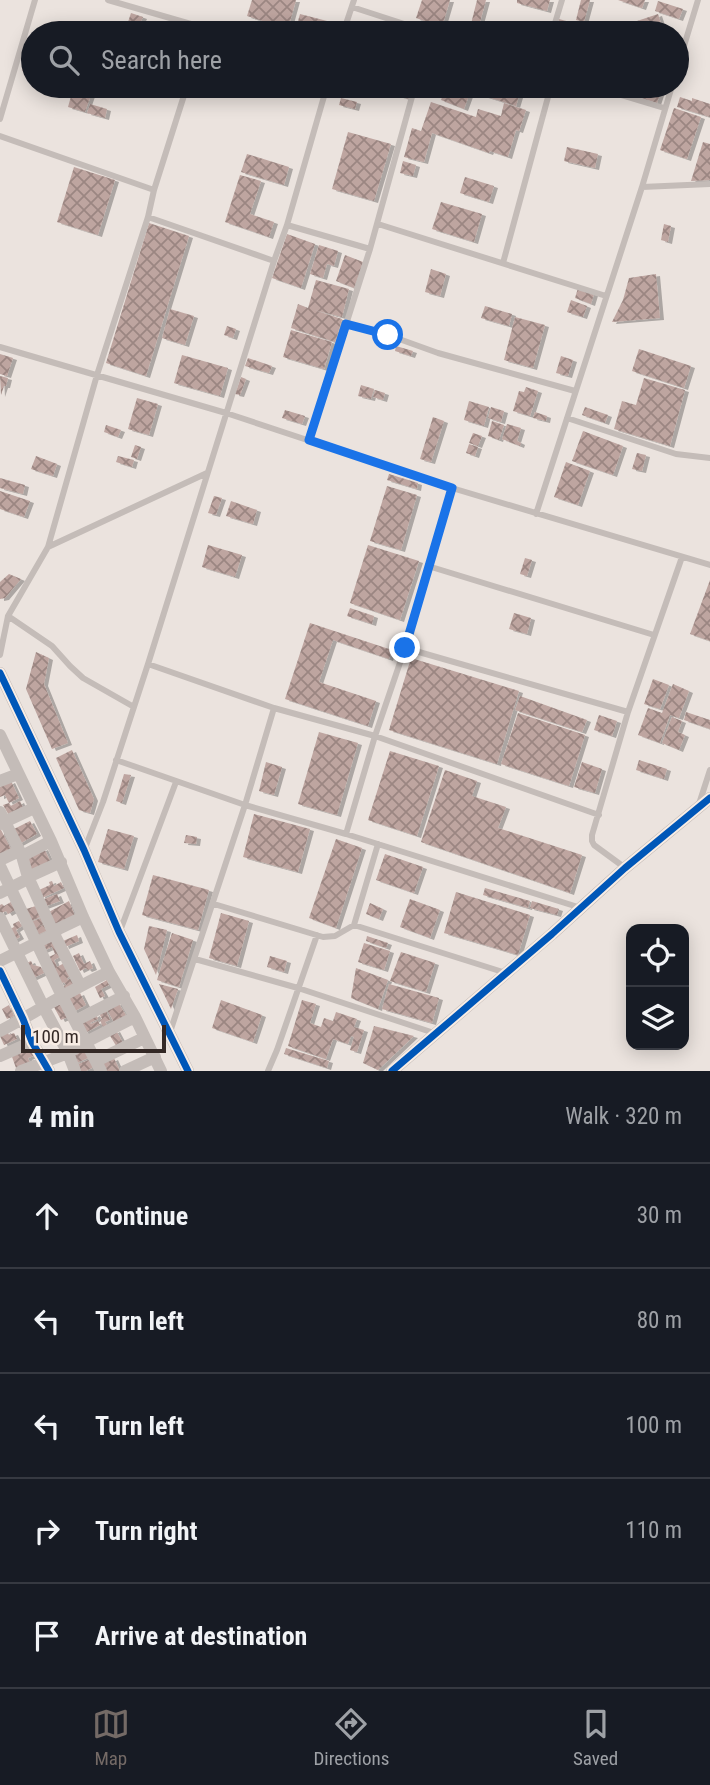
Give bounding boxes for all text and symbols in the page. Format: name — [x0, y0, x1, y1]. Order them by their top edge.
search box — [21, 21, 689, 98]
icon: search — [45, 41, 83, 79]
text: Search here — [101, 45, 222, 75]
route start — [372, 319, 403, 350]
route end — [389, 632, 420, 663]
map controls — [626, 924, 689, 1050]
button: locate — [626, 924, 689, 987]
button: layers — [626, 987, 689, 1050]
scale bar — [21, 1022, 166, 1054]
text: 100 m — [32, 1025, 79, 1048]
text: 4 min — [28, 1099, 95, 1134]
text: Walk · 320 m — [565, 1103, 682, 1130]
icon: ahead — [28, 1197, 66, 1235]
text: Continue — [95, 1201, 188, 1231]
text: 30 m — [637, 1202, 682, 1229]
icon: left — [28, 1302, 66, 1340]
text: Turn left — [95, 1306, 184, 1336]
text: 80 m — [637, 1307, 682, 1334]
icon: left — [28, 1407, 66, 1445]
text: Turn left — [95, 1411, 184, 1441]
text: 100 m — [625, 1412, 682, 1439]
icon: right — [28, 1512, 66, 1550]
text: Turn right — [95, 1516, 197, 1546]
text: 110 m — [625, 1517, 682, 1544]
icon: arrive — [28, 1617, 66, 1655]
text: Arrive at destination — [95, 1621, 307, 1651]
tab: Map — [92, 1705, 130, 1770]
tab: Directions — [313, 1705, 389, 1770]
tab: Saved — [573, 1705, 618, 1770]

